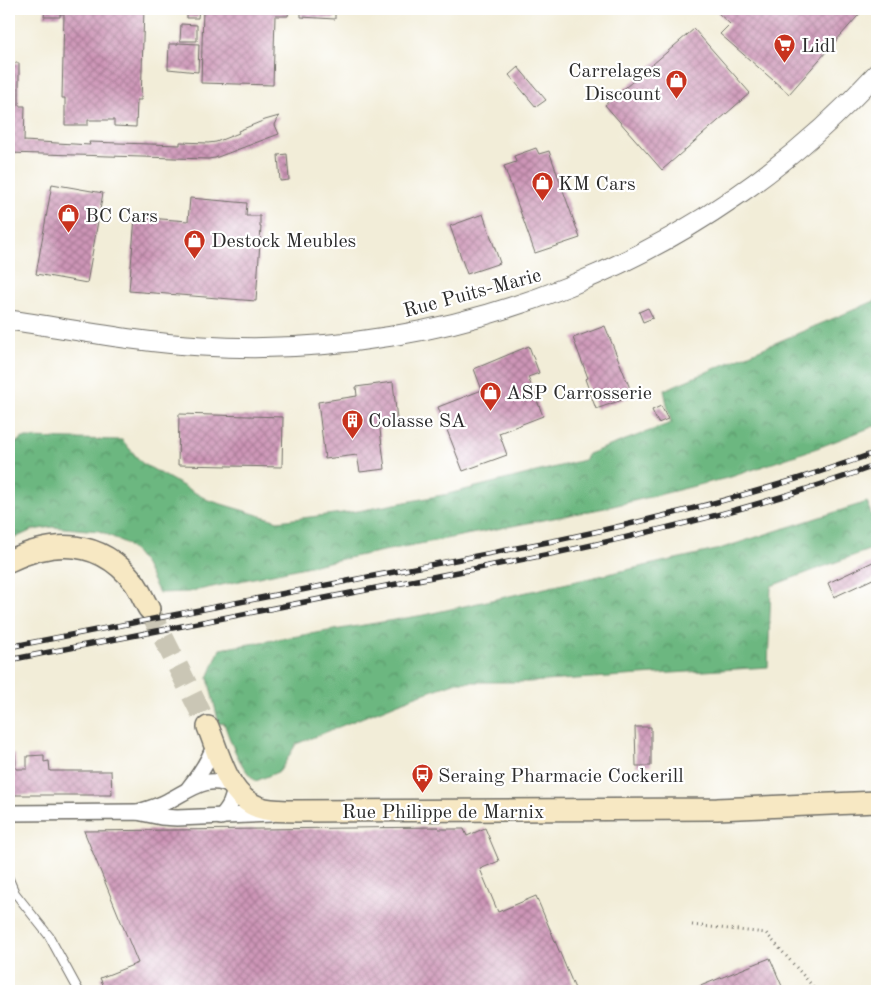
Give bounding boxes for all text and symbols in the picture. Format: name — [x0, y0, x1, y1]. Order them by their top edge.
supermarket icon: Lidl — [773, 33, 797, 64]
place label: Lidl — [801, 37, 836, 57]
place label: Carrelages Discount — [568, 62, 661, 105]
shop icon: Carrelages Discount — [665, 69, 689, 100]
shop icon: KM Cars — [530, 171, 554, 202]
place label: KM Cars — [558, 175, 636, 195]
shop icon: BC Cars — [57, 203, 81, 234]
place label: BC Cars — [85, 207, 158, 227]
shop icon: Destock Meubles — [183, 228, 207, 259]
place label: Destock Meubles — [211, 232, 356, 252]
street label: Rue Puits-Marie — [401, 266, 544, 322]
shop icon: ASP Carrosserie — [478, 380, 502, 411]
place label: ASP Carrosserie — [506, 384, 652, 404]
building icon: Colasse SA — [340, 408, 364, 439]
place label: Colasse SA — [368, 412, 466, 432]
bus stop icon: Seraing Pharmacie Cockerill — [410, 763, 434, 794]
place label: Seraing Pharmacie Cockerill — [438, 767, 684, 787]
street label: Rue Philippe de Marnix — [342, 803, 544, 823]

